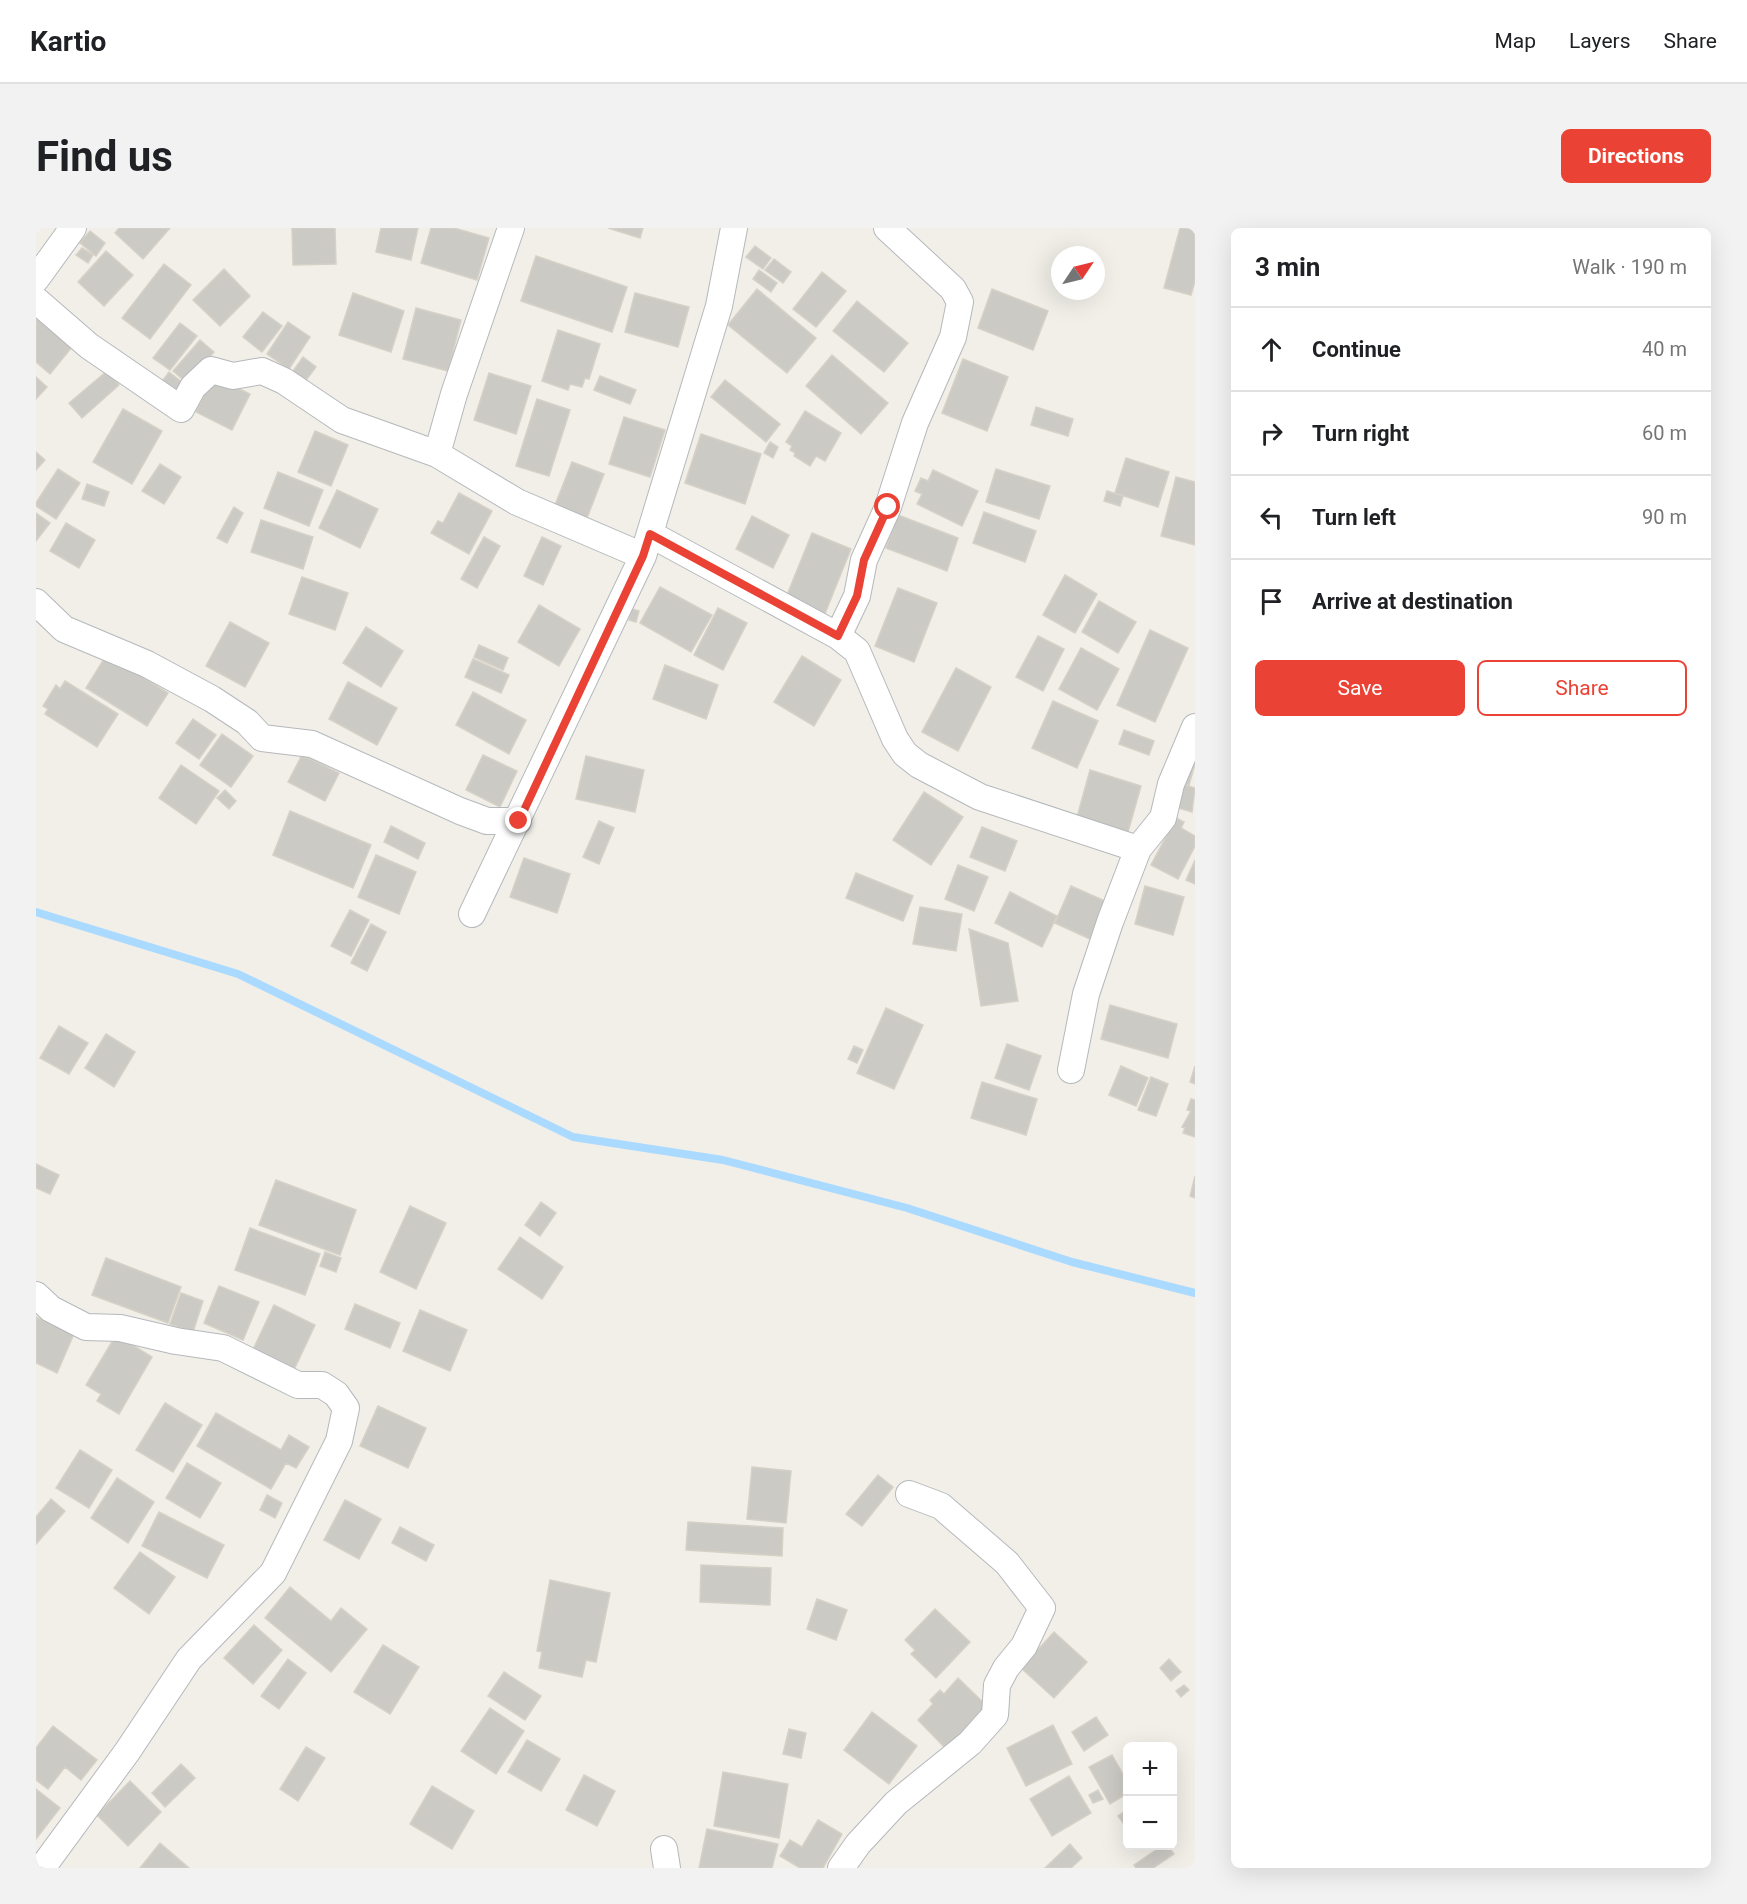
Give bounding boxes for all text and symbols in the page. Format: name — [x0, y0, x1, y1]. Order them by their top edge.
text: Kartio — [30, 25, 106, 58]
text: Map — [1494, 29, 1536, 53]
text: Layers — [1569, 29, 1630, 53]
text: Share — [1663, 29, 1717, 53]
button: Directions — [1561, 129, 1711, 183]
text: Find us — [36, 132, 173, 181]
north arrow — [1051, 246, 1105, 300]
text: 3 min — [1255, 252, 1320, 282]
text: Walk · 190 m — [1572, 255, 1687, 279]
icon: ahead — [1255, 333, 1288, 366]
text: Continue — [1312, 337, 1401, 362]
text: 40 m — [1642, 337, 1687, 361]
icon: right — [1255, 417, 1288, 450]
text: Turn right — [1312, 421, 1409, 446]
text: 60 m — [1642, 421, 1687, 445]
route start — [874, 493, 900, 519]
icon: left — [1255, 501, 1288, 534]
text: Turn left — [1312, 505, 1396, 530]
text: 90 m — [1642, 505, 1687, 529]
icon: arrive — [1255, 585, 1288, 618]
text: Arrive at destination — [1312, 589, 1513, 614]
button: Save — [1255, 660, 1465, 716]
button: Share — [1477, 660, 1687, 716]
route end — [505, 807, 531, 833]
map controls — [1123, 1742, 1177, 1850]
button: + — [1123, 1742, 1177, 1796]
button: − — [1123, 1796, 1177, 1850]

